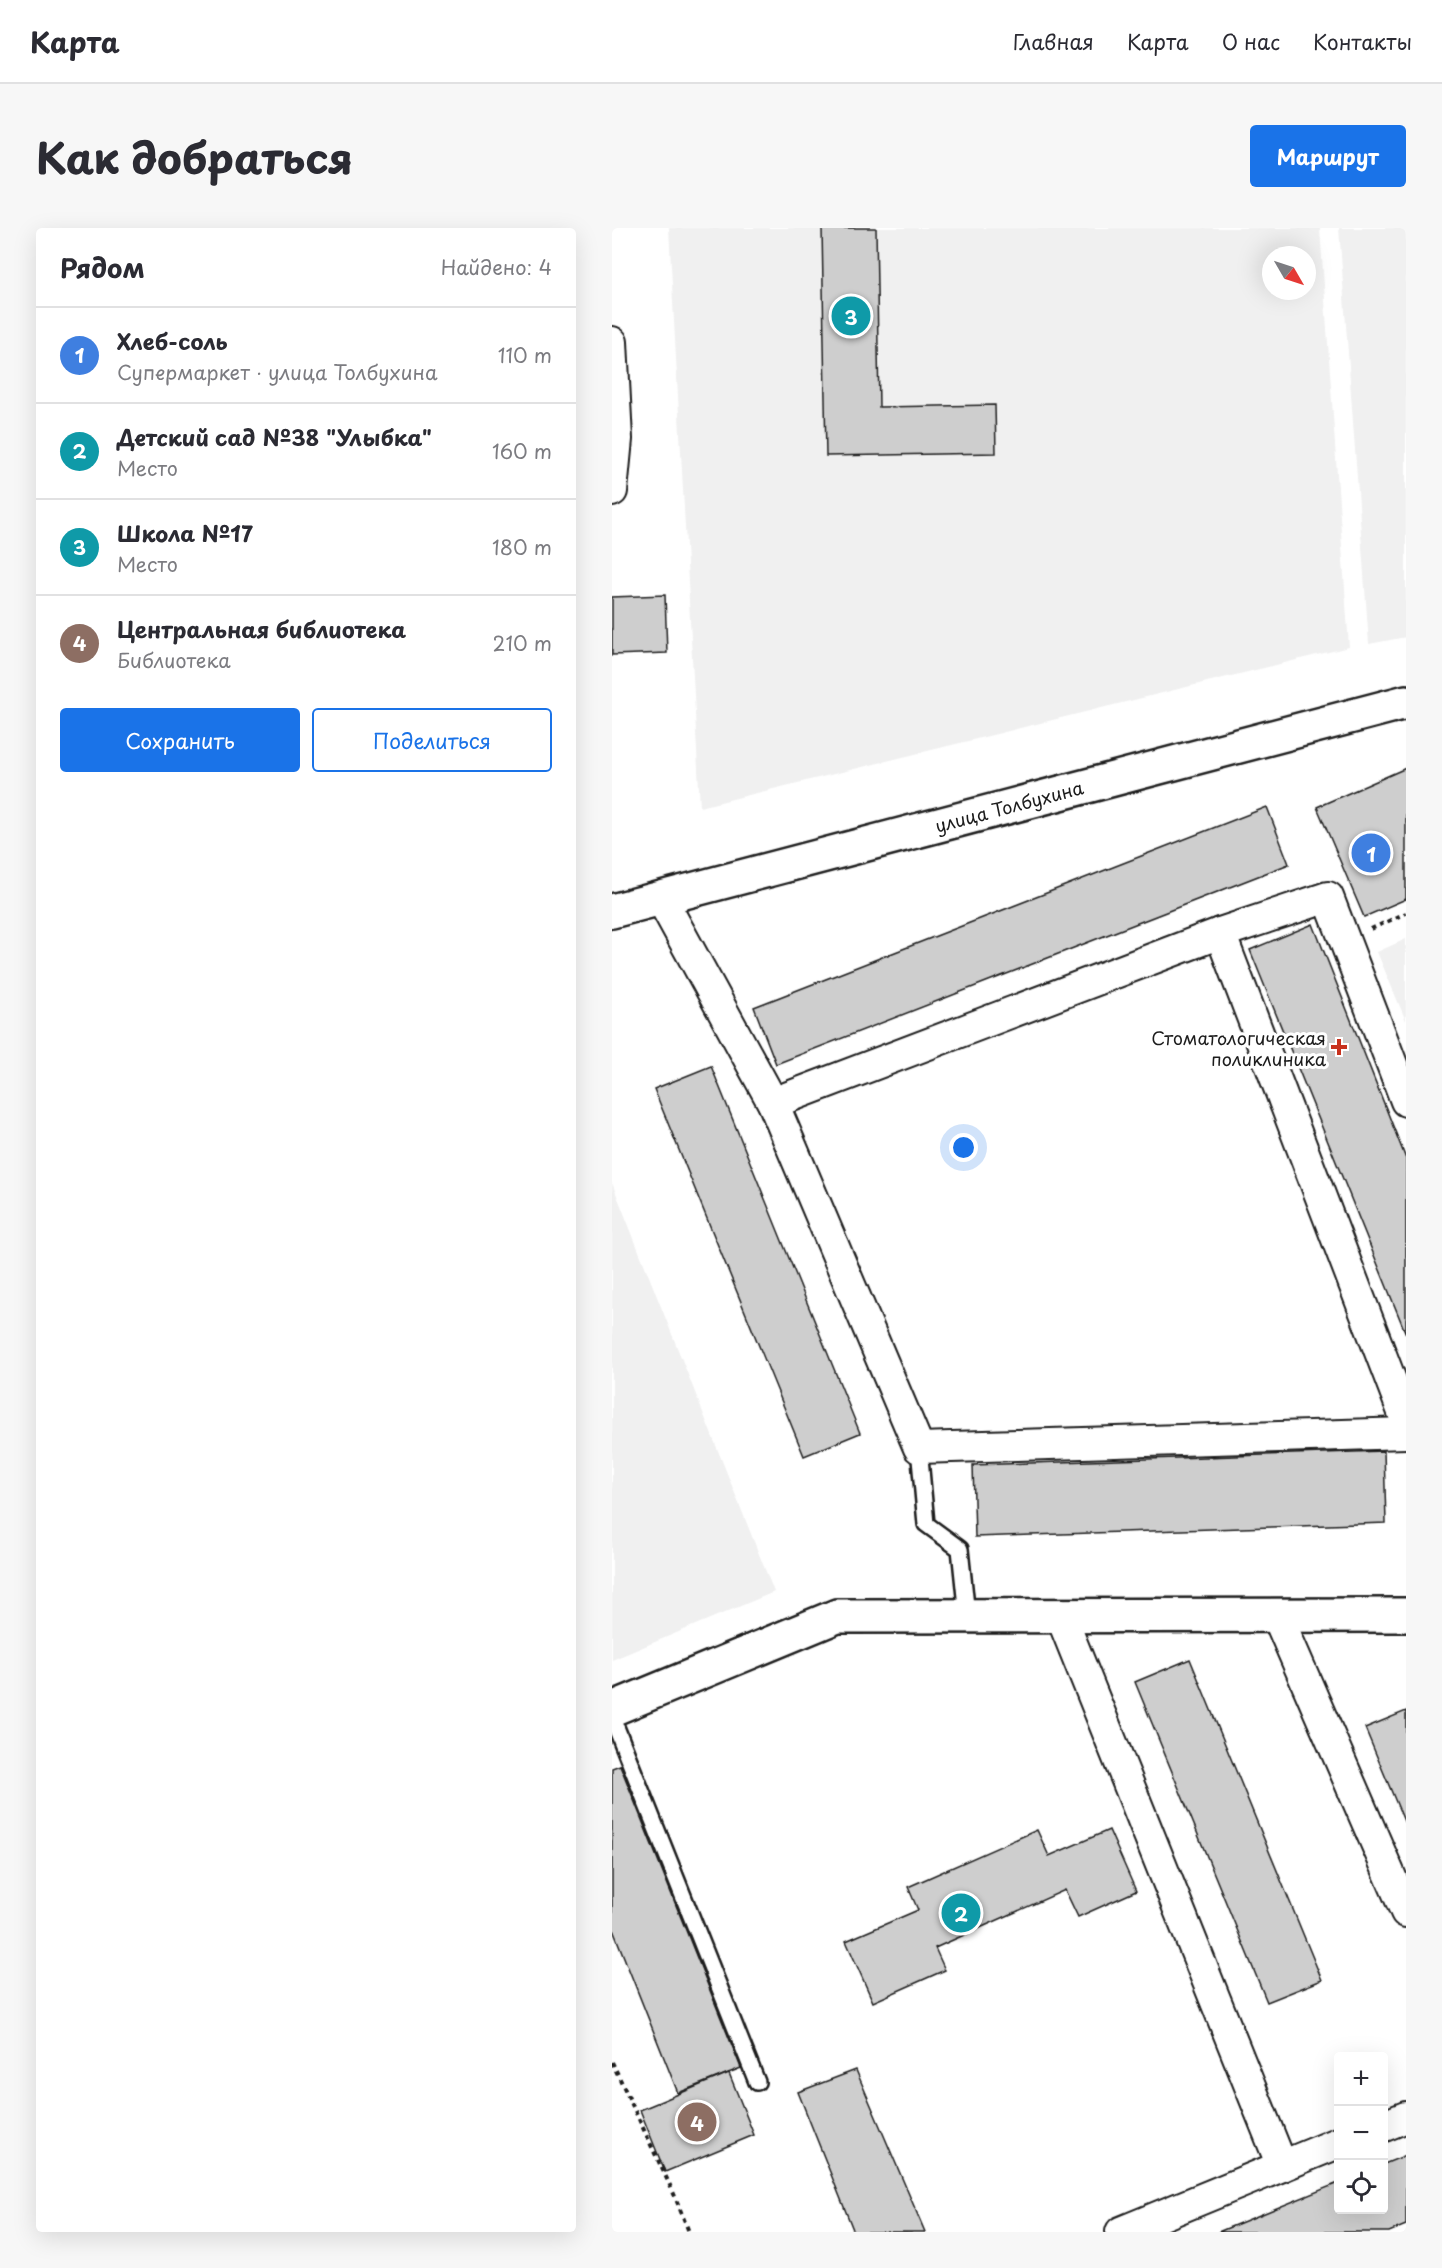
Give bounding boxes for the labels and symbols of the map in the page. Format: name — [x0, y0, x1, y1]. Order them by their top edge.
north arrow — [1262, 246, 1316, 300]
pin: 3 — [832, 294, 870, 338]
street label: улица Толбухина — [932, 773, 1087, 839]
pin: 1 — [1352, 830, 1390, 876]
place label: Стоматологическая поликлиника — [1151, 1024, 1327, 1072]
marker: Стоматологическая поликлиника — [1330, 1038, 1348, 1056]
your location — [949, 1133, 978, 1162]
pin: 2 — [942, 1890, 980, 1936]
pin: 4 — [678, 2100, 716, 2144]

